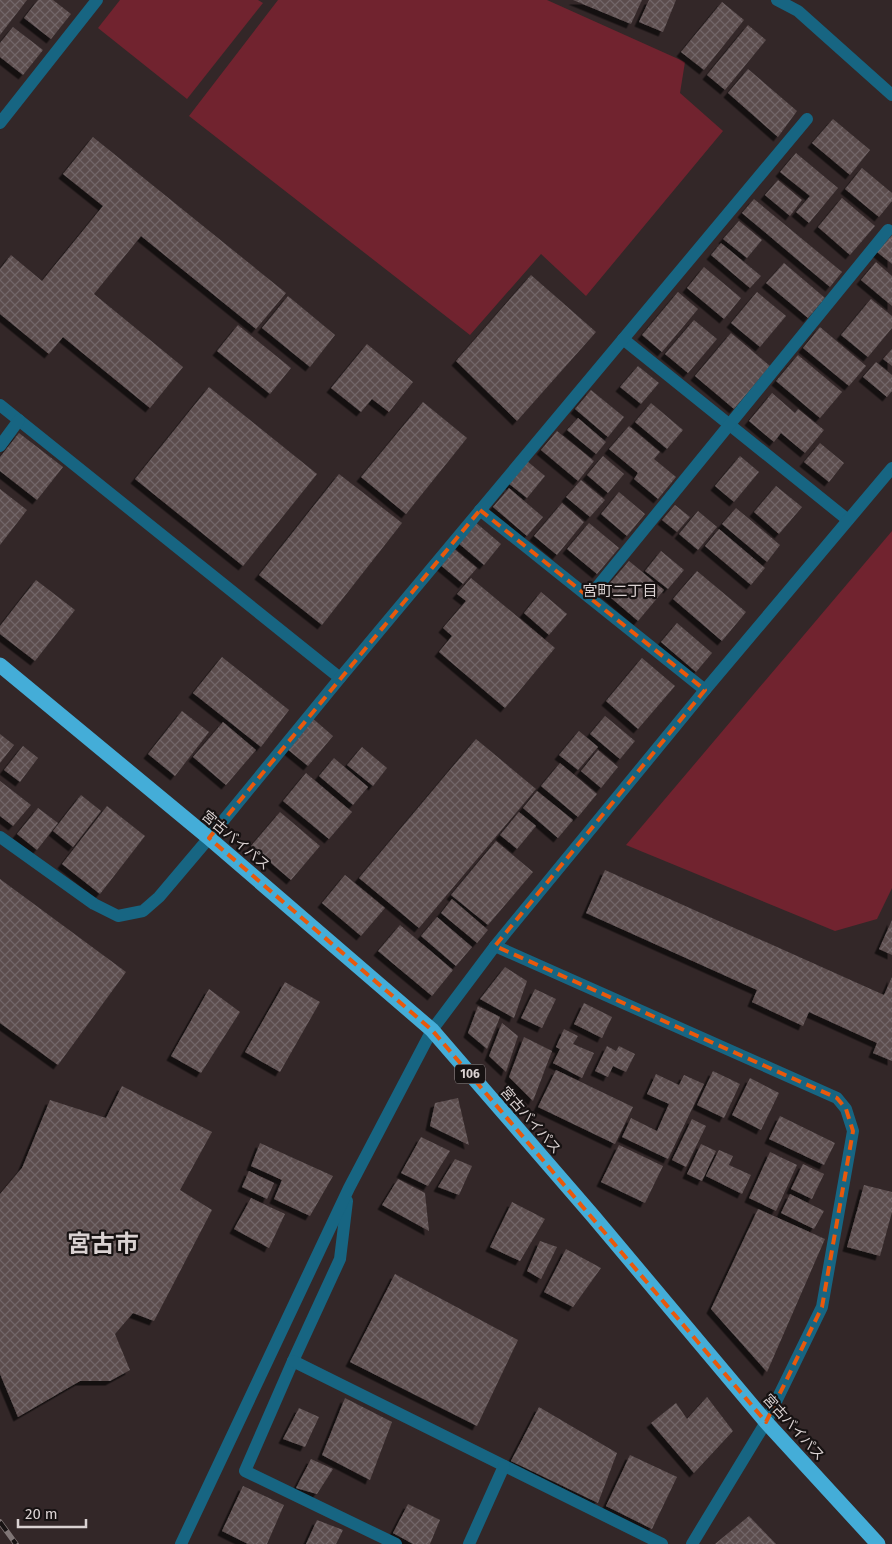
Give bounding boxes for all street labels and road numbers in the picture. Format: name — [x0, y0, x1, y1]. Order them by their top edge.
street label: 宮古バイパス — [198, 807, 273, 874]
road number: 106 — [455, 1064, 485, 1084]
street label: 宮古バイパス — [497, 1083, 565, 1158]
street label: 宮古バイパス — [759, 1391, 828, 1464]

